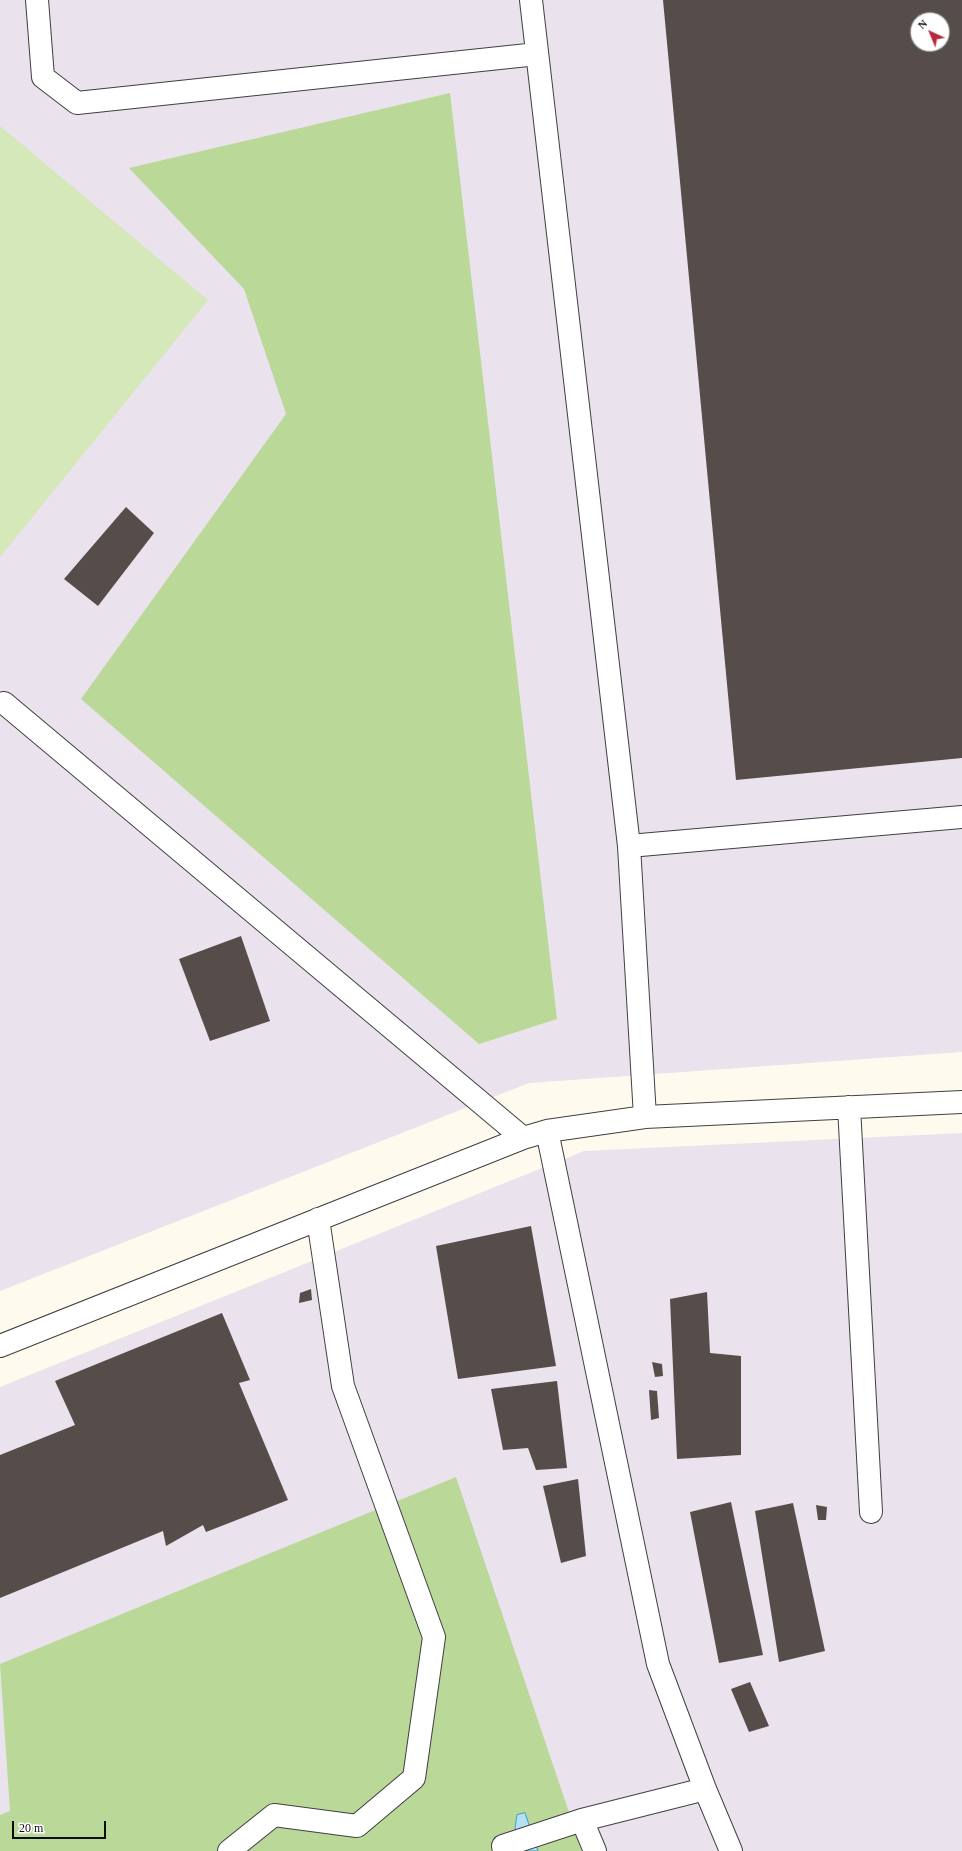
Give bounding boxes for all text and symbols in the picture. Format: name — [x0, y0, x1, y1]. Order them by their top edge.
north arrow — [910, 12, 950, 52]
text: N — [915, 17, 929, 31]
scale bar — [14, 1813, 108, 1839]
text: 20 m — [19, 1821, 43, 1835]

